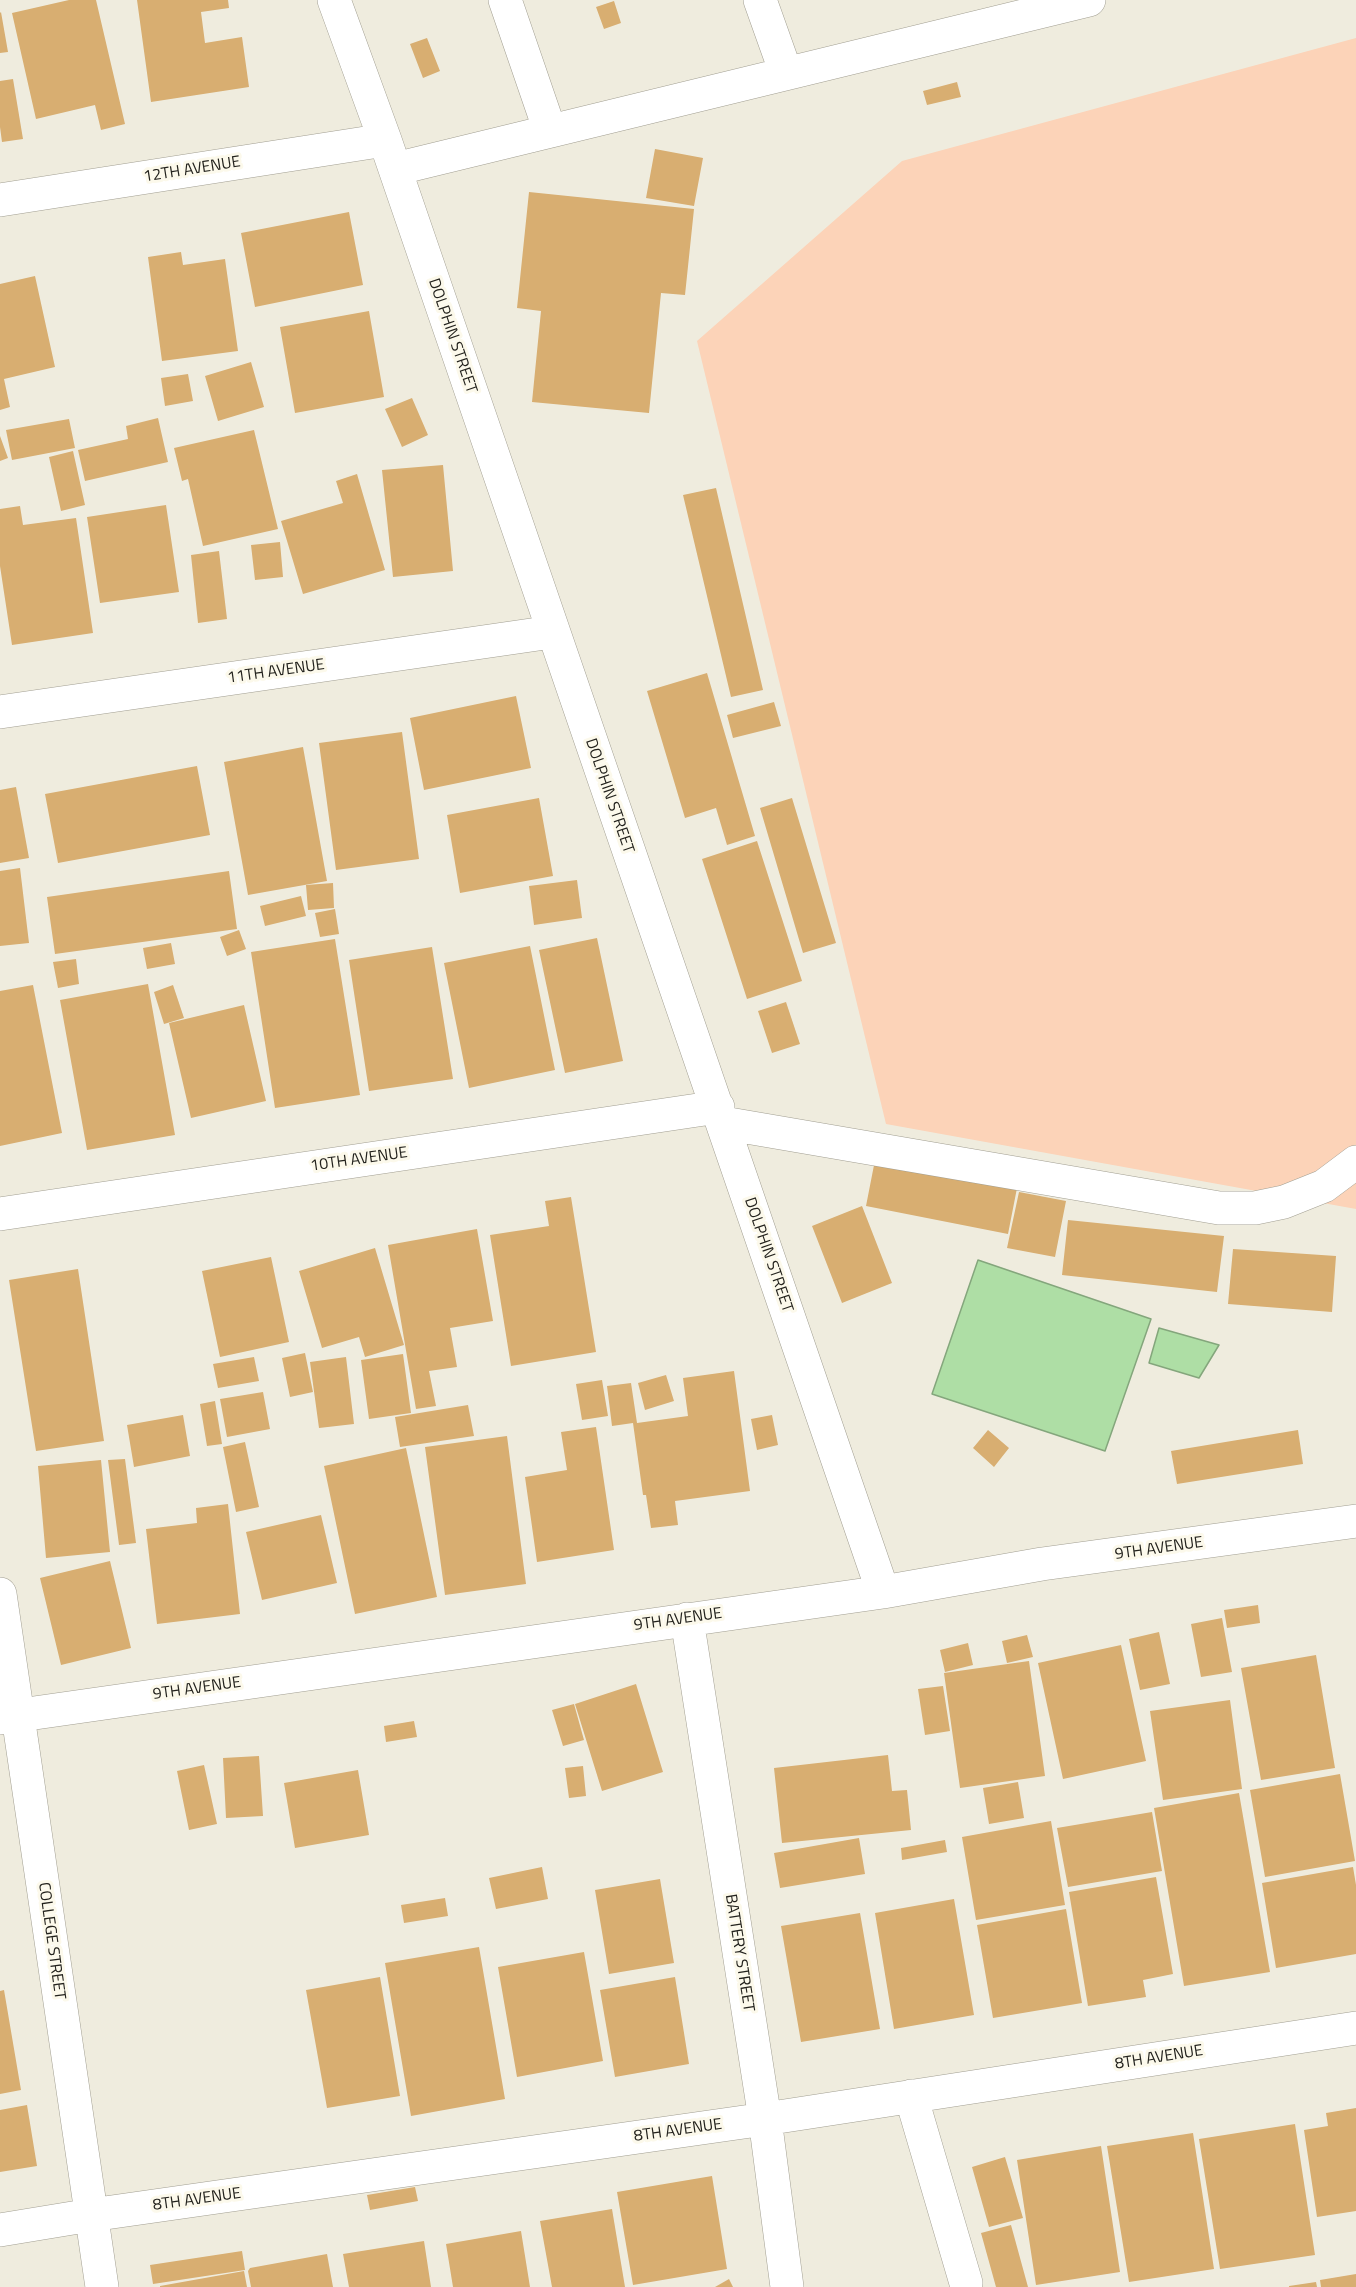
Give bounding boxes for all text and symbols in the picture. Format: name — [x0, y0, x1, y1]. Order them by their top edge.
street label: 12TH AVENUE — [142, 153, 242, 187]
street label: DOLPHIN STREET — [423, 276, 481, 396]
street label: 11TH AVENUE — [226, 656, 326, 688]
street label: DOLPHIN STREET — [580, 736, 638, 856]
street label: 10TH AVENUE — [309, 1144, 409, 1176]
street label: DOLPHIN STREET — [739, 1195, 797, 1315]
street label: 9TH AVENUE — [1114, 1533, 1204, 1565]
street label: 9TH AVENUE — [633, 1604, 723, 1636]
street label: 9TH AVENUE — [152, 1673, 242, 1705]
street label: COLLEGE STREET — [33, 1881, 69, 2001]
street label: BATTERY STREET — [720, 1893, 758, 2013]
street label: 8TH AVENUE — [1114, 2042, 1204, 2074]
street label: 8TH AVENUE — [633, 2115, 723, 2147]
street label: 8TH AVENUE — [152, 2184, 242, 2216]

